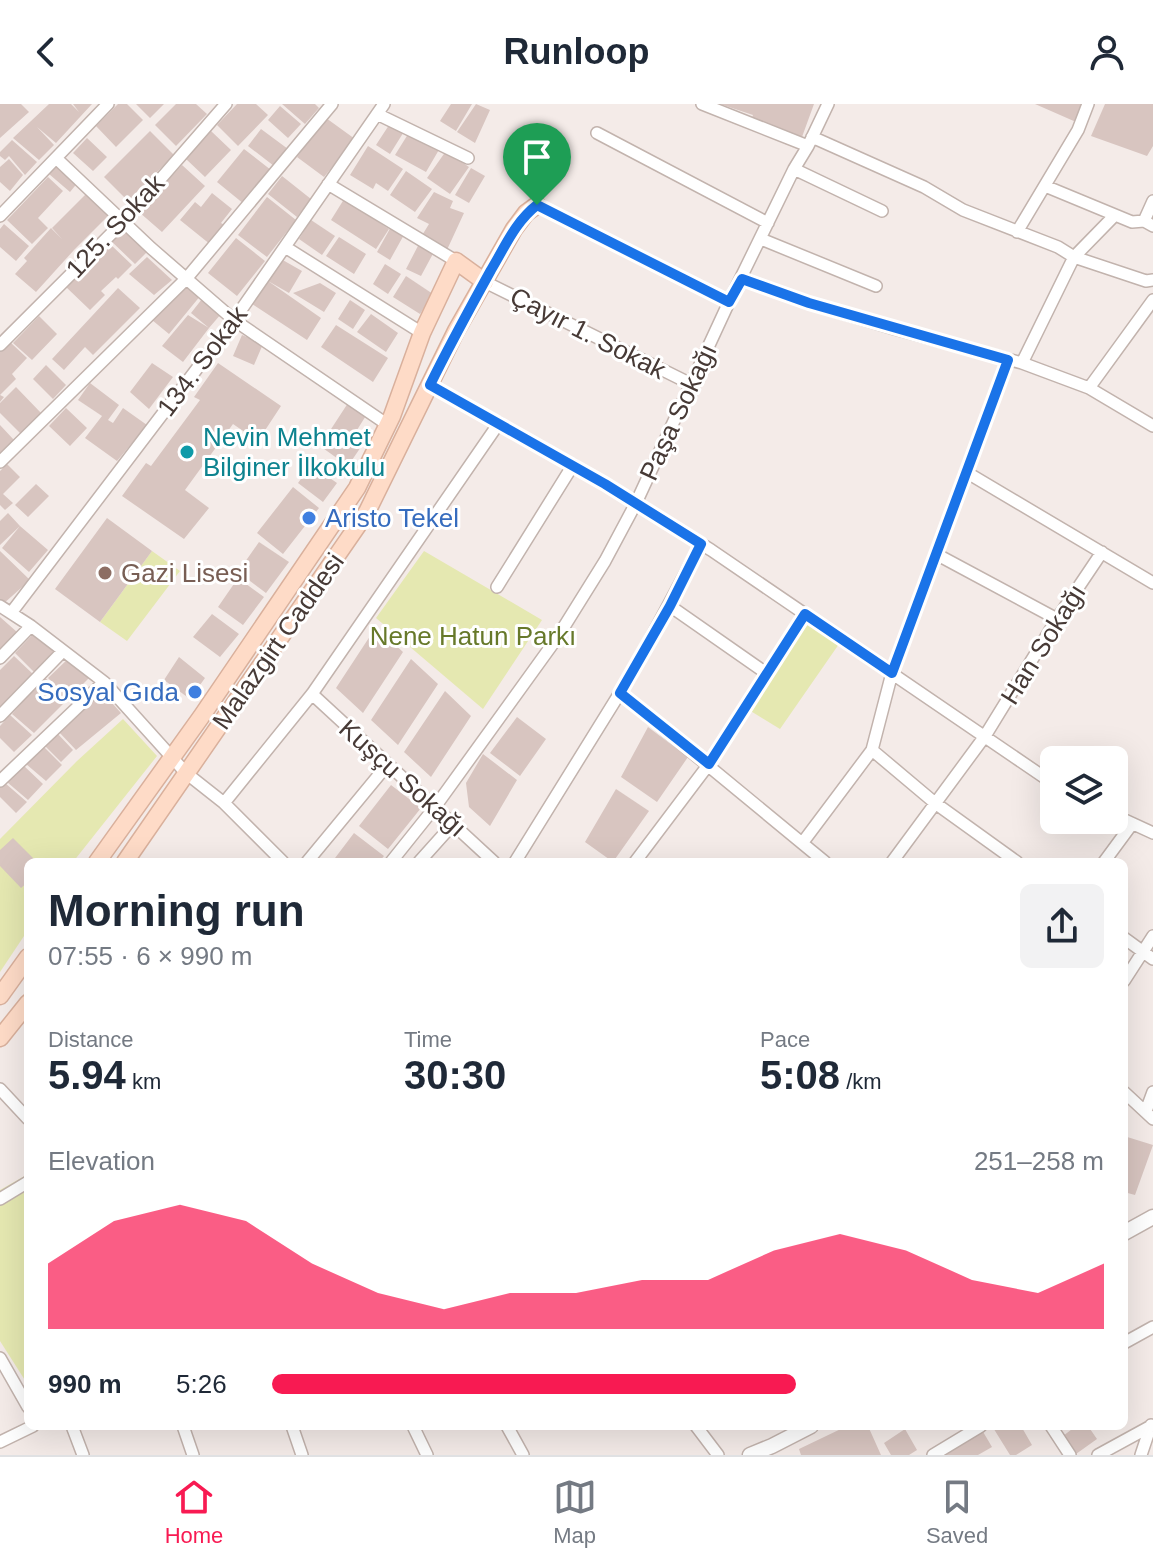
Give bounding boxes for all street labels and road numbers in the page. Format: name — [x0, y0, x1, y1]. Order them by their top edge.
street label: 125. Sokak — [60, 167, 171, 284]
street label: Çayır 1. Sokak — [505, 281, 672, 386]
street label: 134. Sokak — [151, 299, 254, 422]
street label: Paşa Sokağı — [633, 339, 723, 485]
street label: Malazgirt Caddesi — [206, 547, 350, 735]
street label: Han Sokağı — [994, 578, 1092, 710]
street label: Kuşçu Sokağı — [333, 713, 473, 843]

